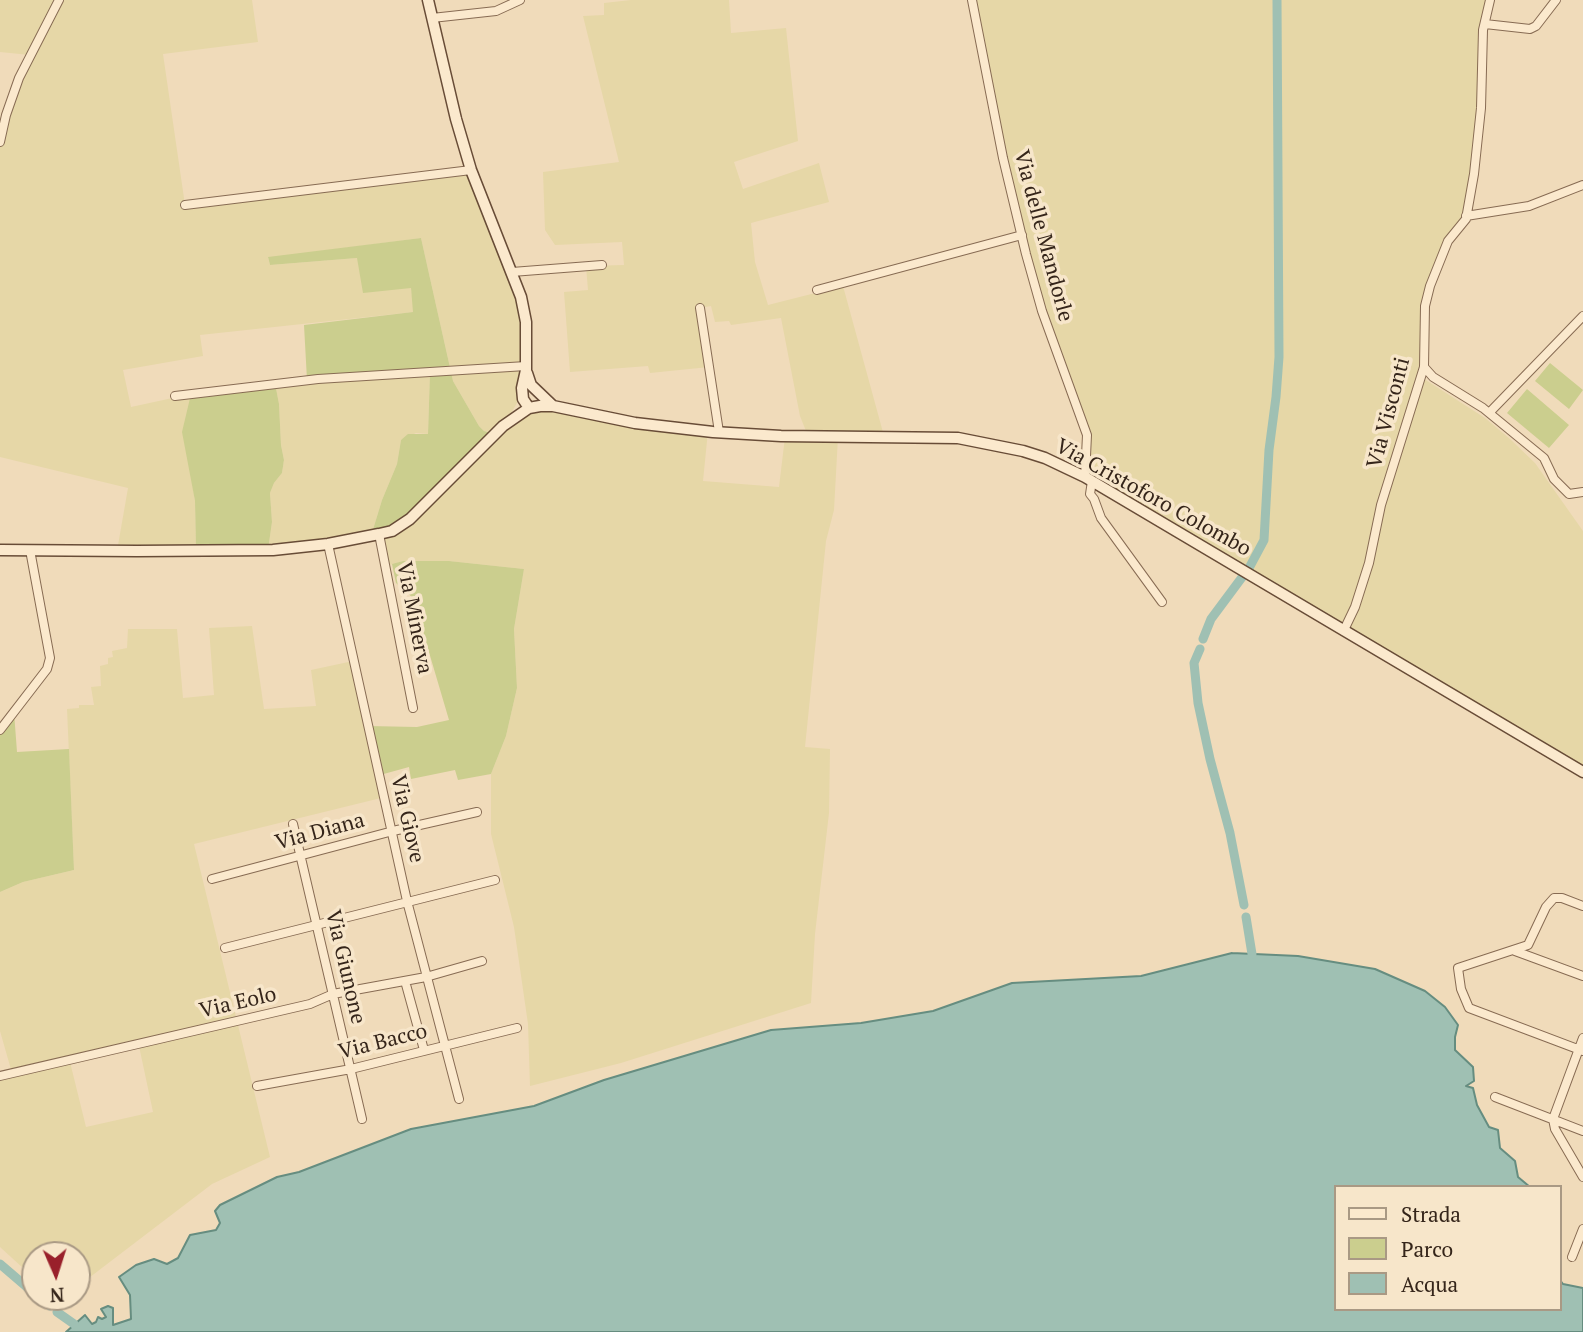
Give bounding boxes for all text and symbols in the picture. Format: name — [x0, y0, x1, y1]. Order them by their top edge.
street label: Via delle Mandorle — [1008, 148, 1078, 324]
street label: Via Visconti — [1362, 355, 1416, 471]
street label: Via Cristoforo Colombo — [1051, 434, 1255, 562]
street label: Via Minerva — [391, 560, 437, 676]
street label: Via Giove — [385, 773, 429, 865]
street label: Via Diana — [273, 808, 367, 856]
street label: Via Giunone — [320, 907, 370, 1027]
street label: Via Eolo — [197, 982, 279, 1024]
street label: Via Bacco — [336, 1019, 430, 1065]
legend — [1334, 1185, 1562, 1311]
text: Strada — [1401, 1200, 1461, 1228]
text: Parco — [1401, 1235, 1453, 1263]
north arrow — [21, 1241, 91, 1311]
text: Acqua — [1401, 1270, 1458, 1298]
text: N — [49, 1283, 65, 1308]

